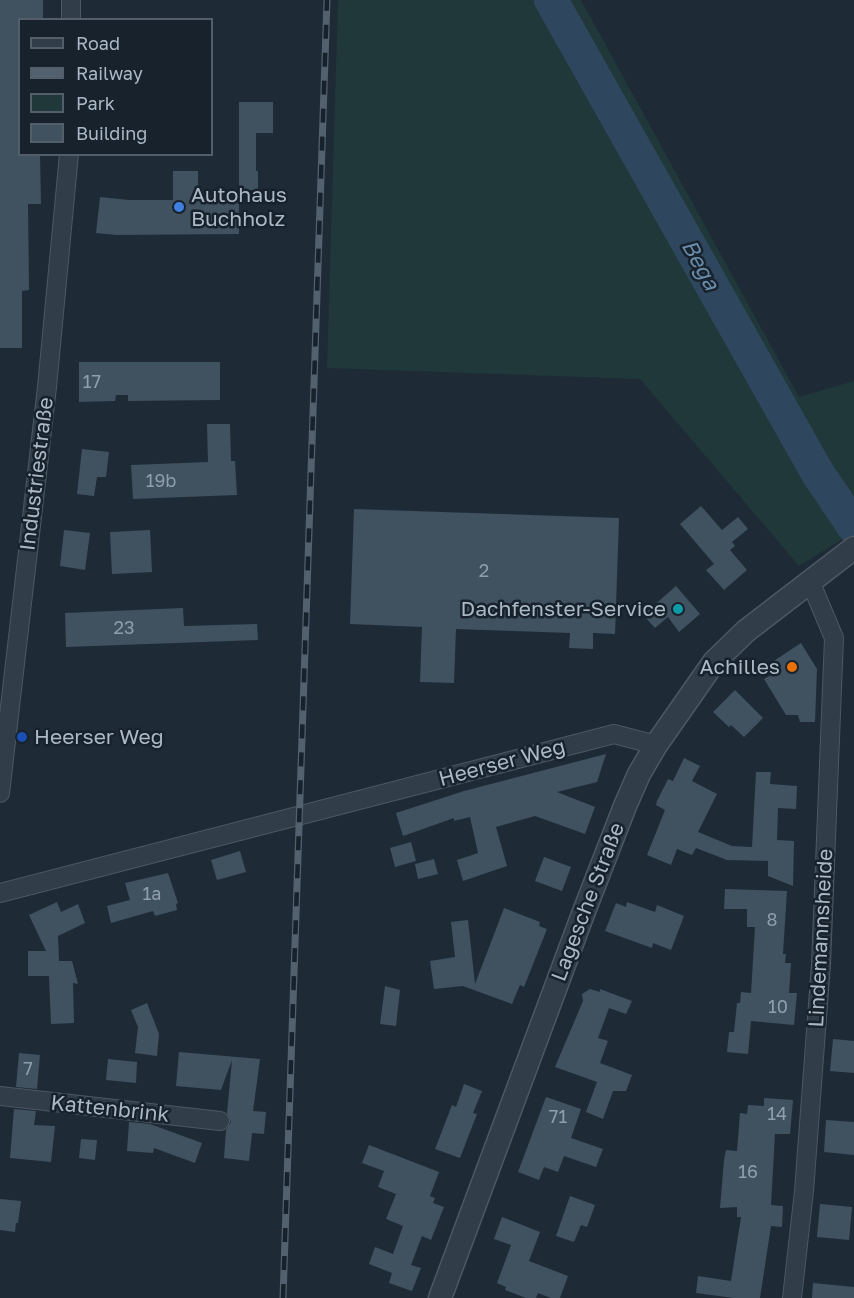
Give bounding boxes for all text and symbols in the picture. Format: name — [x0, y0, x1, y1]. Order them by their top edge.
legend — [18, 18, 213, 156]
text: Road — [76, 32, 120, 54]
text: Railway — [76, 62, 143, 84]
text: Park — [76, 92, 115, 114]
text: Building — [76, 122, 147, 144]
place label: Autohaus Buchholz — [191, 182, 287, 232]
marker: Autohaus Buchholz — [172, 200, 186, 214]
water label: Bega — [675, 235, 725, 295]
house number: 17 — [83, 371, 101, 393]
street label: Industriestraße — [15, 396, 59, 552]
house number: 19b — [146, 470, 176, 492]
house number: 2 — [479, 560, 489, 582]
place label: Dachfenster-Service — [460, 596, 666, 622]
marker: Dachfenster-Service — [671, 602, 685, 616]
house number: 23 — [114, 617, 134, 639]
place label: Achilles — [700, 654, 780, 680]
marker: Achilles — [785, 660, 799, 674]
place label: Heerser Weg — [34, 724, 164, 750]
marker: Heerser Weg — [15, 730, 29, 744]
street label: Heerser Weg — [436, 734, 568, 792]
street label: Lagesche Straße — [546, 819, 630, 985]
street label: Lindemannsheide — [804, 848, 838, 1028]
house number: 1a — [143, 883, 161, 905]
house number: 8 — [767, 909, 777, 931]
house number: 10 — [768, 996, 788, 1018]
house number: 7 — [23, 1058, 33, 1080]
street label: Kattenbrink — [49, 1090, 171, 1128]
house number: 14 — [767, 1103, 787, 1125]
house number: 71 — [549, 1106, 567, 1128]
house number: 16 — [738, 1161, 758, 1183]

